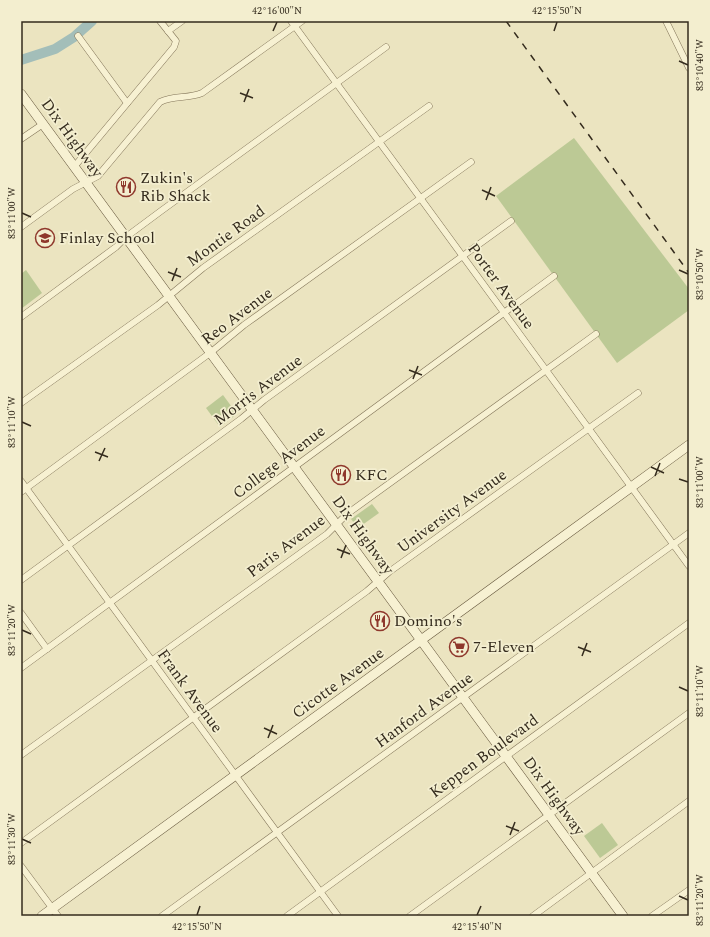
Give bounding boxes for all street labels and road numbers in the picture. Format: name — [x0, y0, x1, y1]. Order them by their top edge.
street label: Dix Highway — [35, 94, 110, 184]
street label: Montie Road — [182, 199, 270, 273]
street label: Porter Avenue — [461, 238, 541, 334]
street label: Reo Avenue — [196, 281, 278, 351]
street label: Morris Avenue — [209, 349, 307, 431]
street label: College Avenue — [228, 419, 330, 505]
street label: University Avenue — [392, 463, 512, 559]
street label: Dix Highway — [326, 491, 401, 581]
street label: Paris Avenue — [242, 508, 330, 584]
street label: Cicotte Avenue — [287, 641, 389, 725]
street label: Frank Avenue — [151, 644, 229, 738]
street label: Hanford Avenue — [370, 666, 478, 754]
street label: Keppen Boulevard — [424, 708, 544, 804]
street label: Dix Highway — [517, 752, 592, 842]

